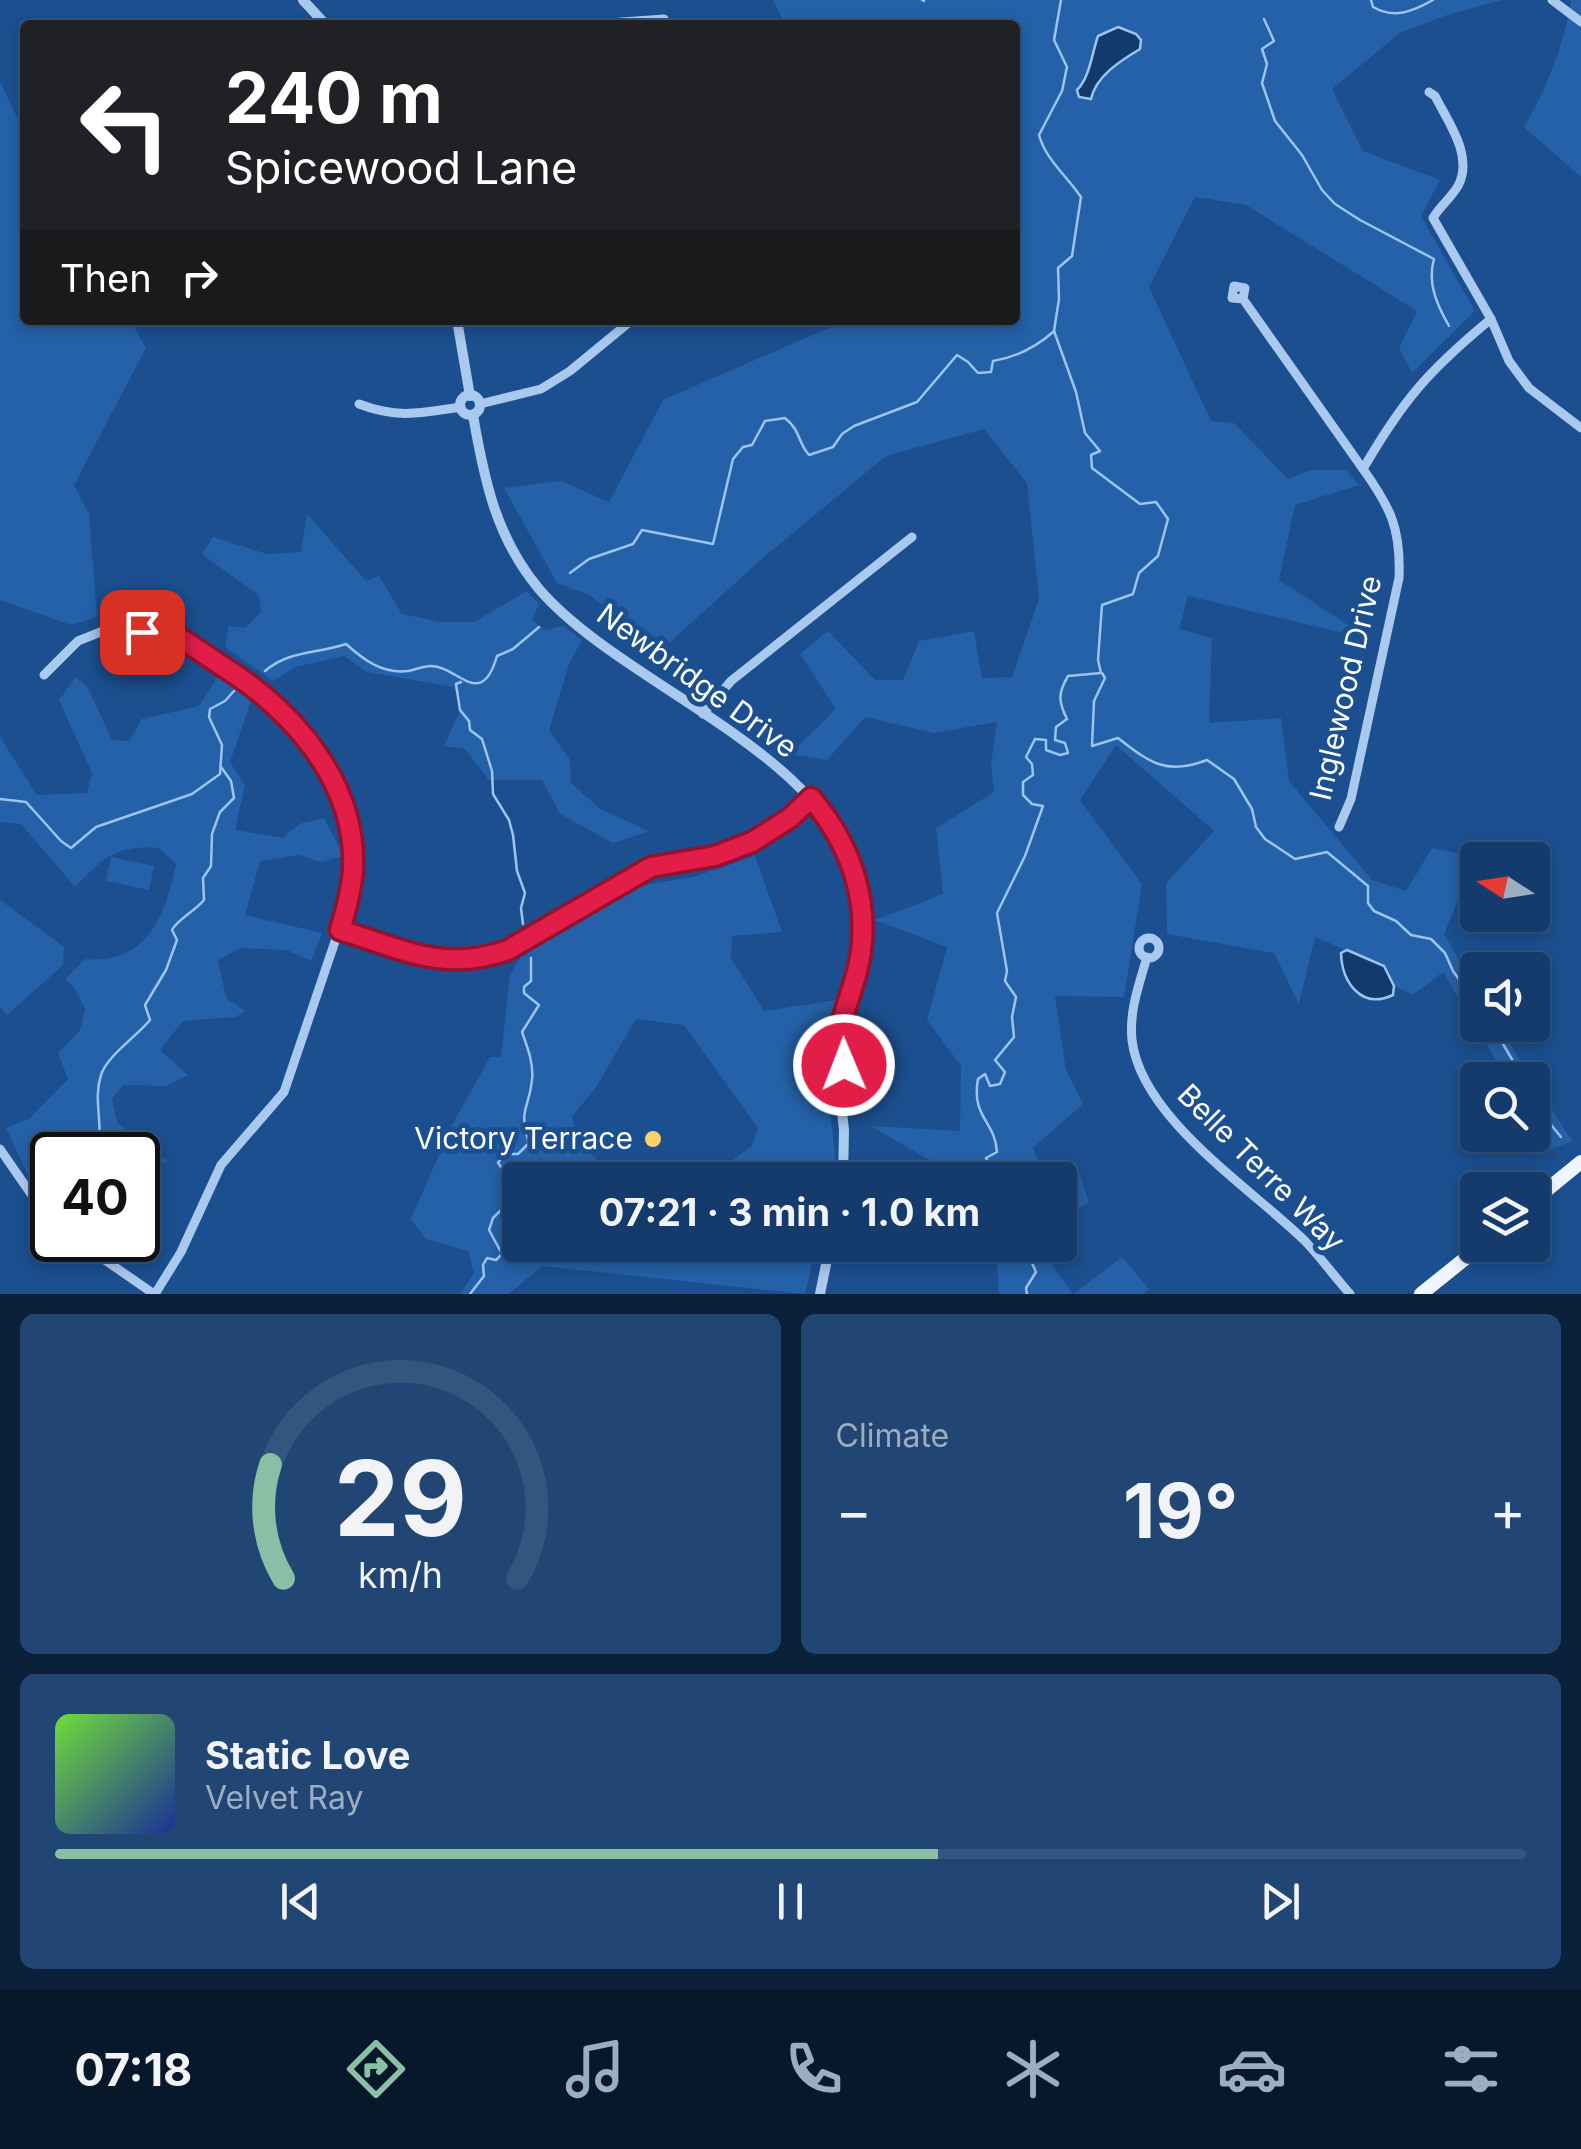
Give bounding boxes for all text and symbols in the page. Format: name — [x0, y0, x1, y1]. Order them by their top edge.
text: 240 m — [225, 55, 443, 140]
icon: left — [60, 60, 190, 190]
text: Spicewood Lane — [225, 140, 577, 195]
icon: right — [172, 250, 227, 305]
text: Then — [60, 255, 152, 301]
street label: Inglewood Drive — [1302, 572, 1388, 804]
pin — [100, 590, 185, 675]
street label: Newbridge Drive — [590, 595, 805, 765]
icon: arrive — [115, 605, 170, 660]
north arrow — [1460, 842, 1550, 932]
map controls — [1460, 842, 1550, 1262]
button: sound — [1460, 952, 1550, 1042]
position arrow — [792, 1013, 896, 1117]
button: search — [1460, 1062, 1550, 1152]
street label: Belle Terre Way — [1171, 1076, 1353, 1259]
place label: Victory Terrace — [414, 1120, 633, 1156]
marker: Victory Terrace — [642, 1128, 664, 1150]
speed limit sign: 40 — [30, 1132, 160, 1262]
button: layers — [1460, 1172, 1550, 1262]
text: 07:21 · 3 min · 1.0 km — [599, 1189, 980, 1235]
text: Climate — [836, 1416, 949, 1455]
text: 29 — [334, 1435, 467, 1561]
text: 19° — [1123, 1465, 1239, 1556]
text: − — [836, 1478, 872, 1544]
text: + — [1490, 1478, 1526, 1544]
text: km/h — [358, 1553, 443, 1597]
text: Static Love — [205, 1732, 410, 1778]
text: Velvet Ray — [205, 1778, 363, 1817]
icon: previous — [273, 1874, 328, 1929]
icon: pause — [763, 1874, 818, 1929]
icon: next — [1253, 1874, 1308, 1929]
icon: directions — [341, 2034, 411, 2104]
icon: music — [560, 2034, 630, 2104]
icon: phone — [779, 2034, 849, 2104]
icon: climate — [998, 2034, 1068, 2104]
icon: car — [1217, 2034, 1287, 2104]
icon: filters — [1436, 2034, 1506, 2104]
text: 07:18 — [75, 2042, 192, 2097]

